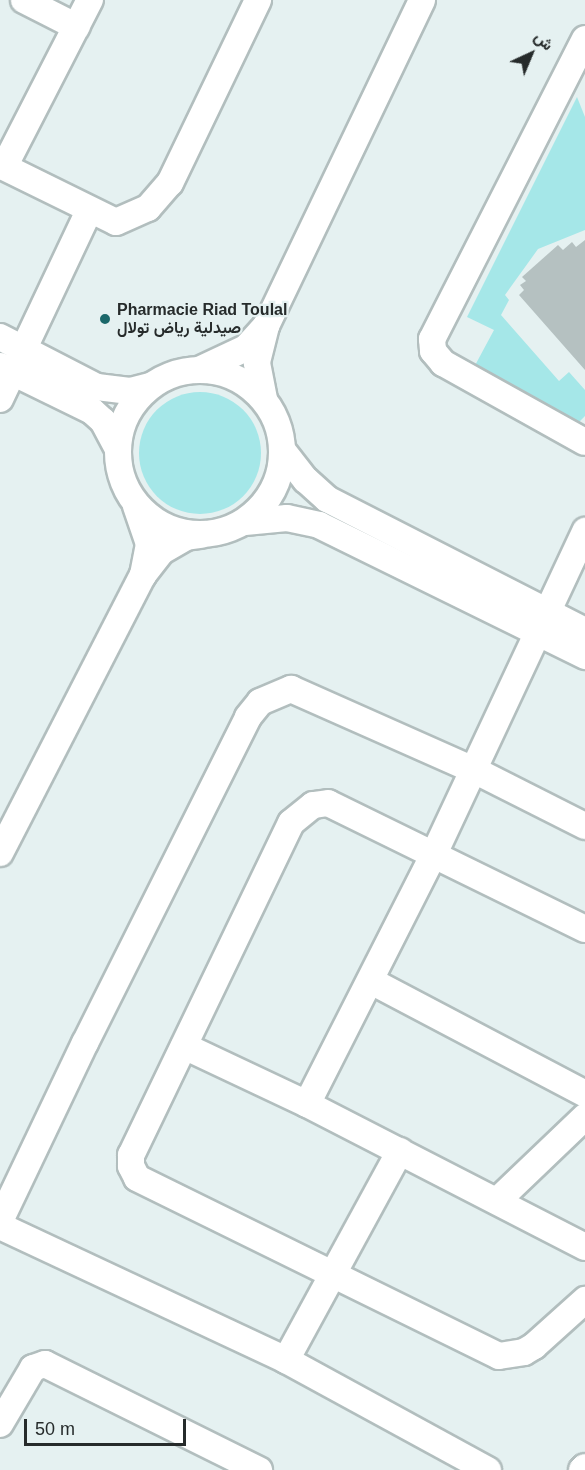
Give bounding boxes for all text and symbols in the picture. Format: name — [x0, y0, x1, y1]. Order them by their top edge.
north arrow — [501, 24, 561, 84]
text: ش — [531, 28, 557, 53]
place label: Pharmacie Riad Toulal صيدلية رياض تولال — [117, 300, 287, 338]
marker: Pharmacie Riad Toulal صيدلية رياض تولال — [98, 312, 112, 326]
scale bar — [27, 1407, 189, 1445]
text: 50 m — [35, 1419, 75, 1439]

